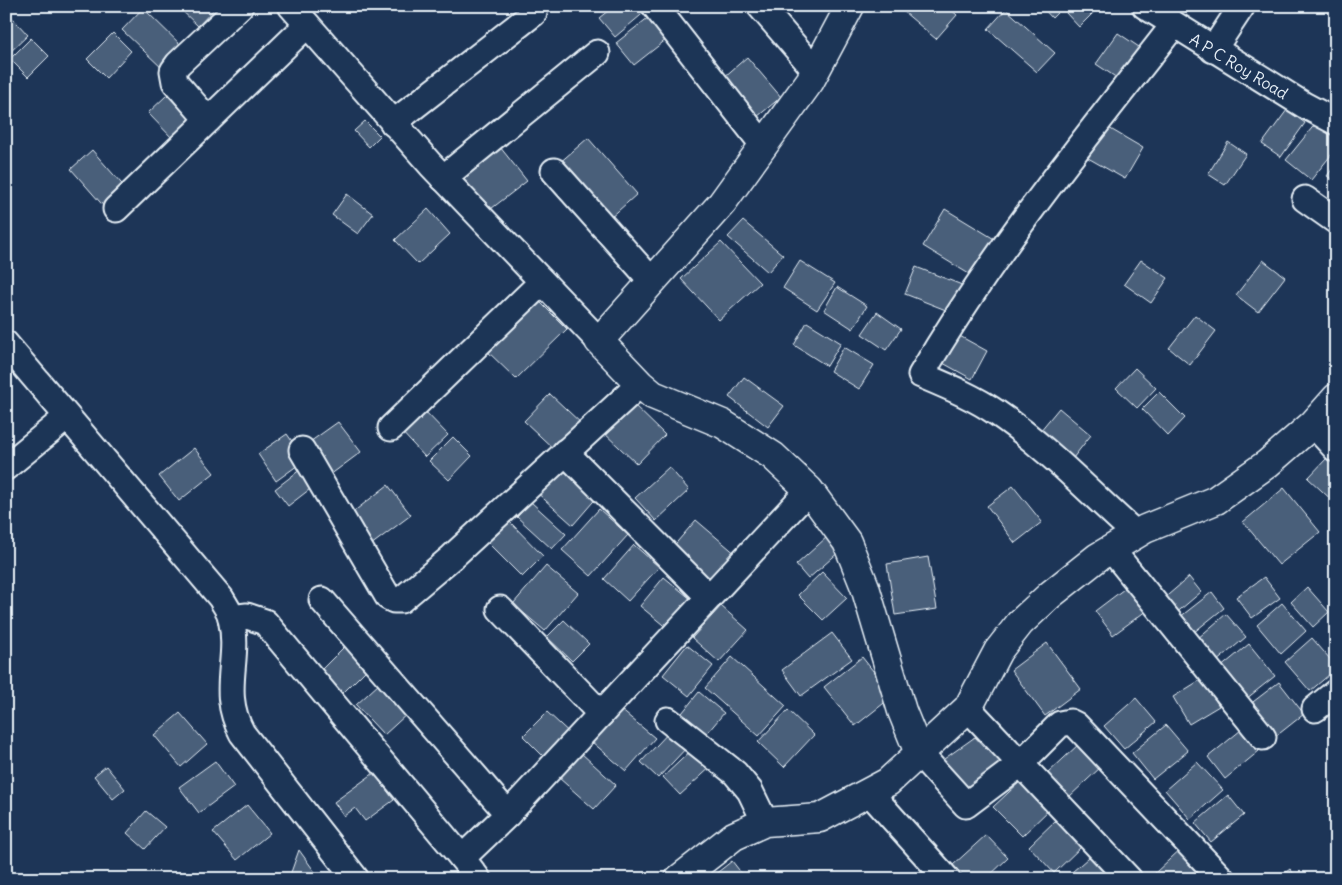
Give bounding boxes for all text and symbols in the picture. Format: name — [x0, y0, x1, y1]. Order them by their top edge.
street label: A P C Roy Road — [1186, 29, 1292, 103]

